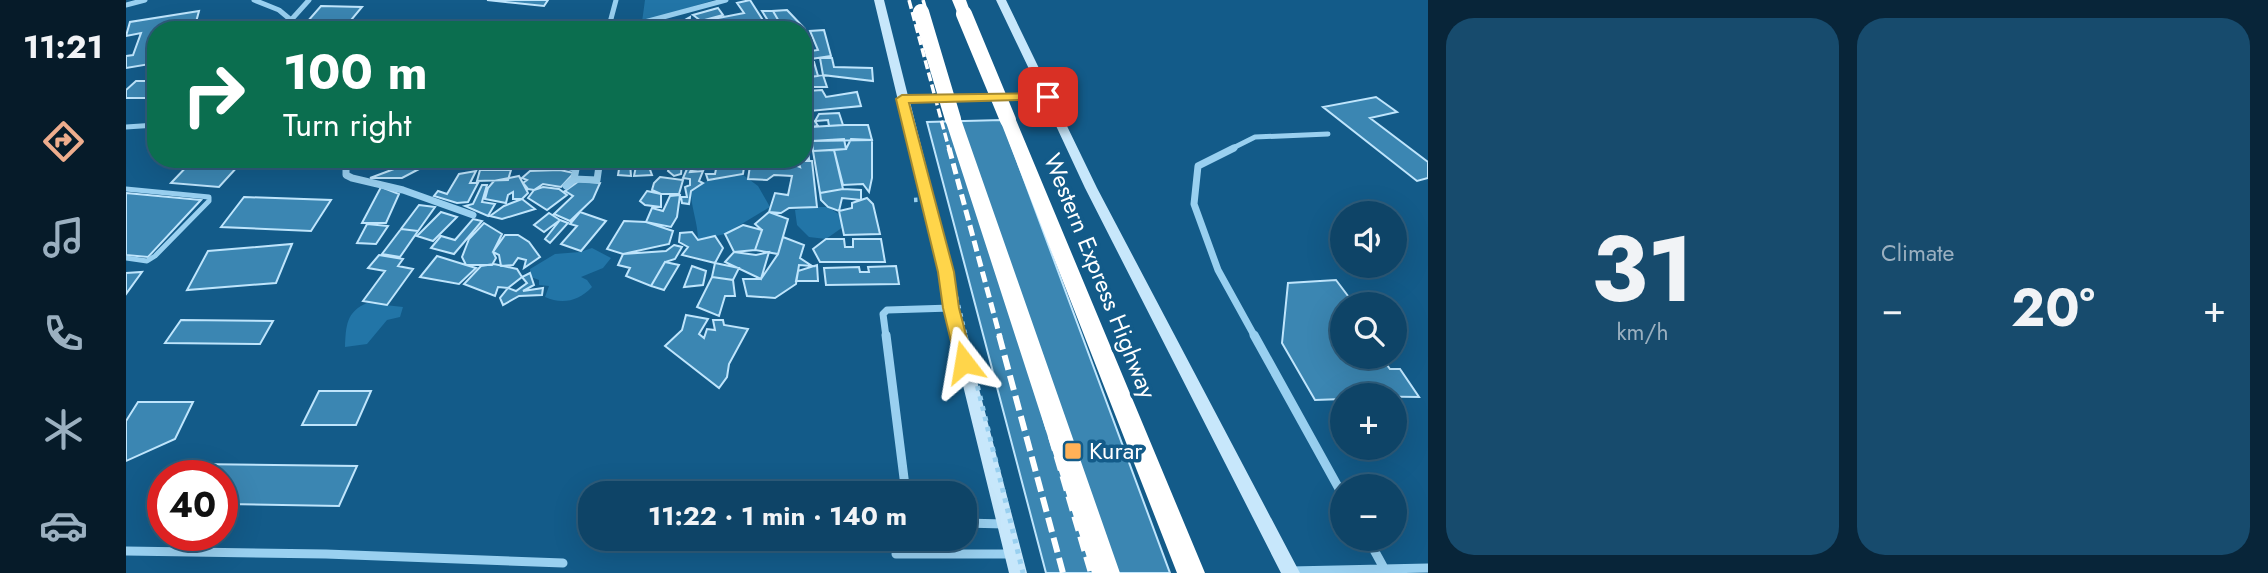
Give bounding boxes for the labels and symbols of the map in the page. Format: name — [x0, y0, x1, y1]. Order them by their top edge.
pin — [1018, 67, 1078, 127]
street label: Western Express Highway — [1035, 148, 1166, 404]
position arrow — [927, 325, 1001, 399]
place label: Kurar — [1089, 433, 1143, 468]
marker: Kurar — [1063, 441, 1083, 461]
speed limit sign: 40 — [147, 460, 238, 551]

